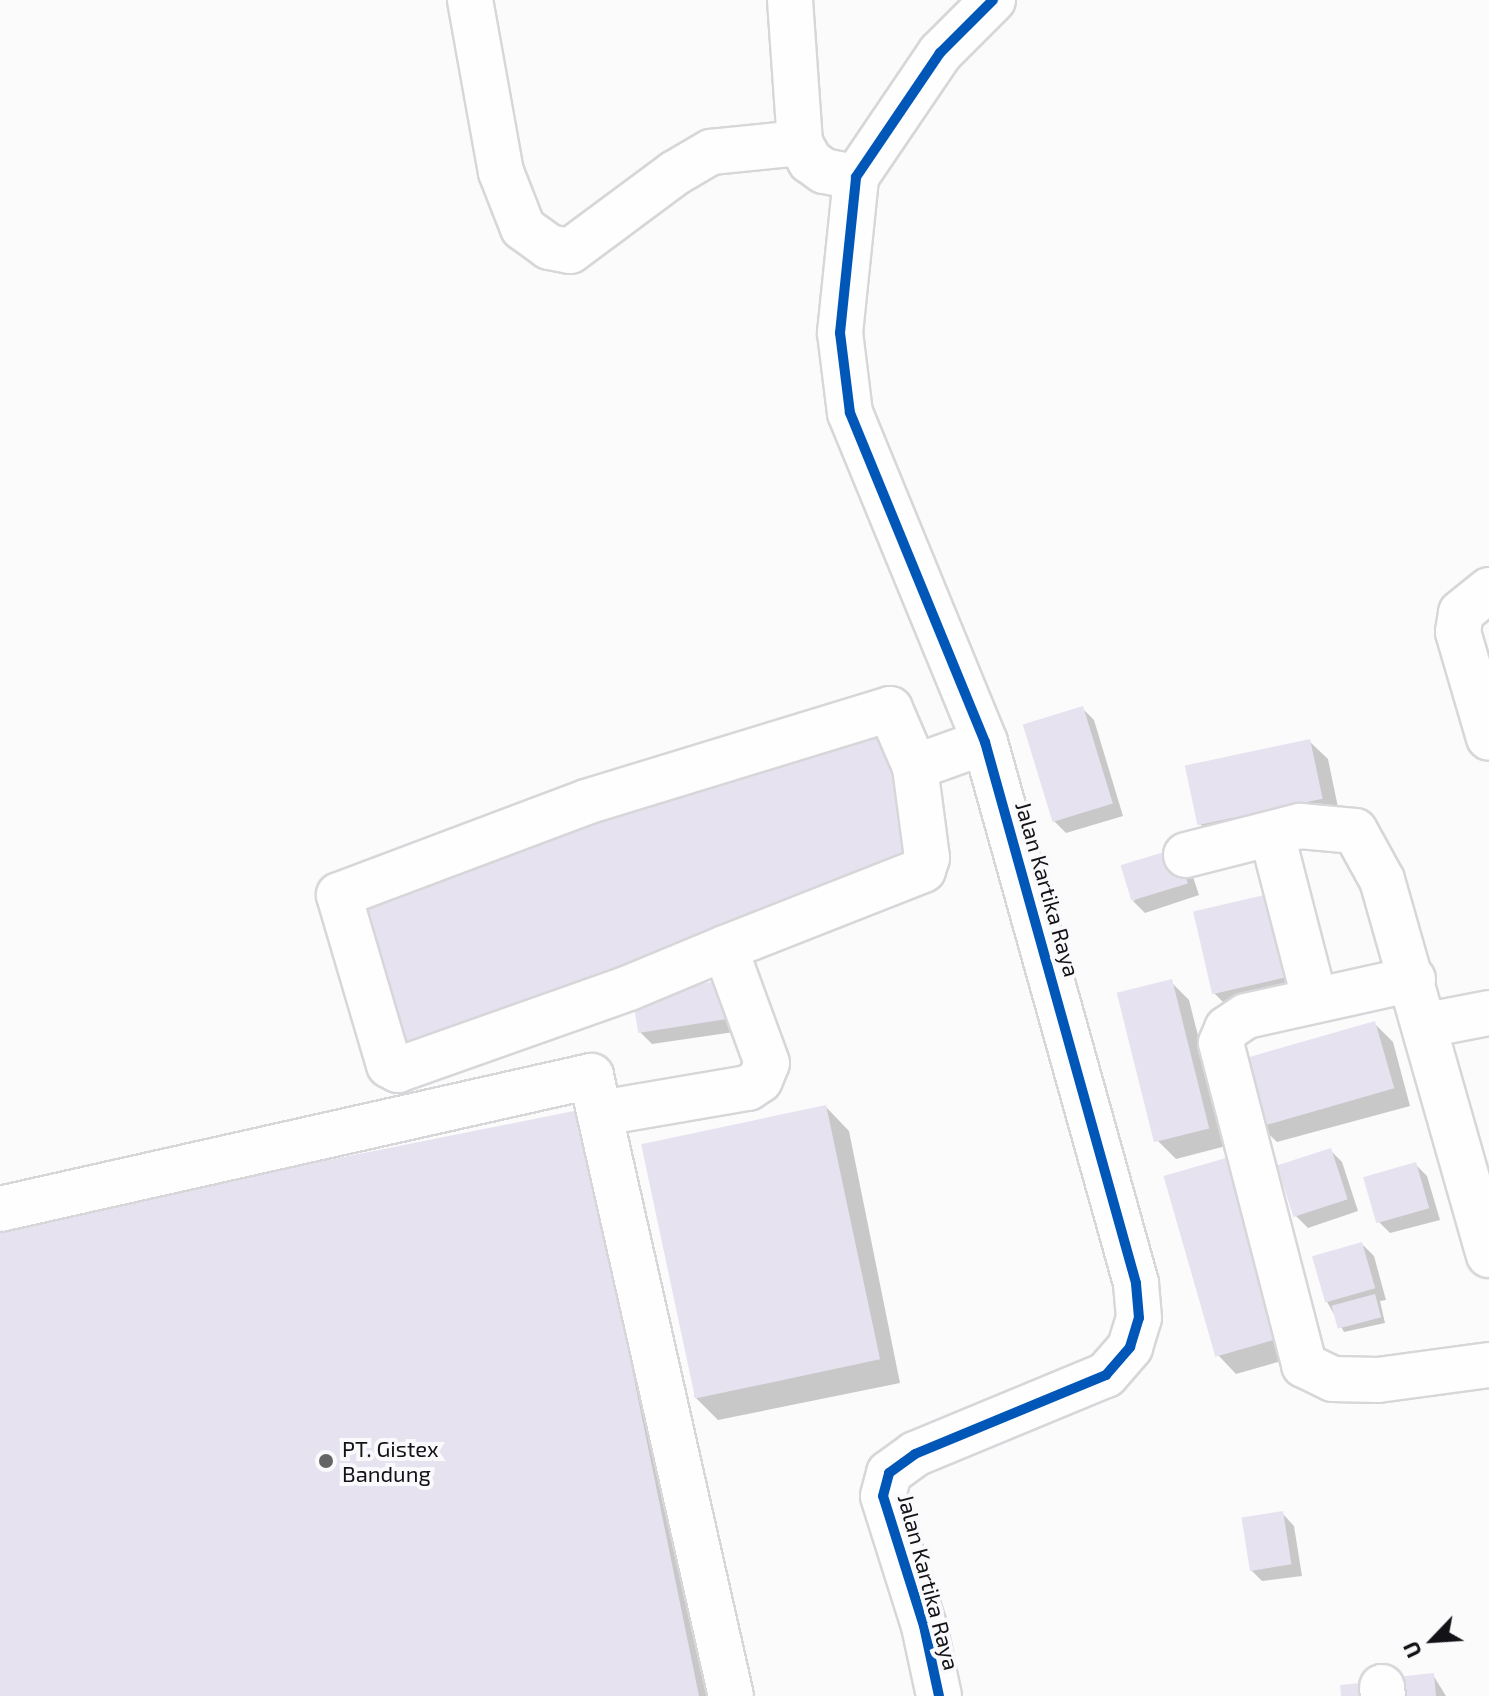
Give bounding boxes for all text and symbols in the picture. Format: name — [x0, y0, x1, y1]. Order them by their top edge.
street label: Jalan Kartika Raya — [1010, 798, 1086, 980]
place label: PT. Gistex Bandung — [342, 1435, 439, 1486]
marker: PT. Gistex Bandung — [317, 1452, 335, 1470]
street label: Jalan Kartika Raya — [893, 1491, 965, 1673]
north arrow — [1393, 1600, 1473, 1680]
text: U — [1396, 1638, 1426, 1662]

